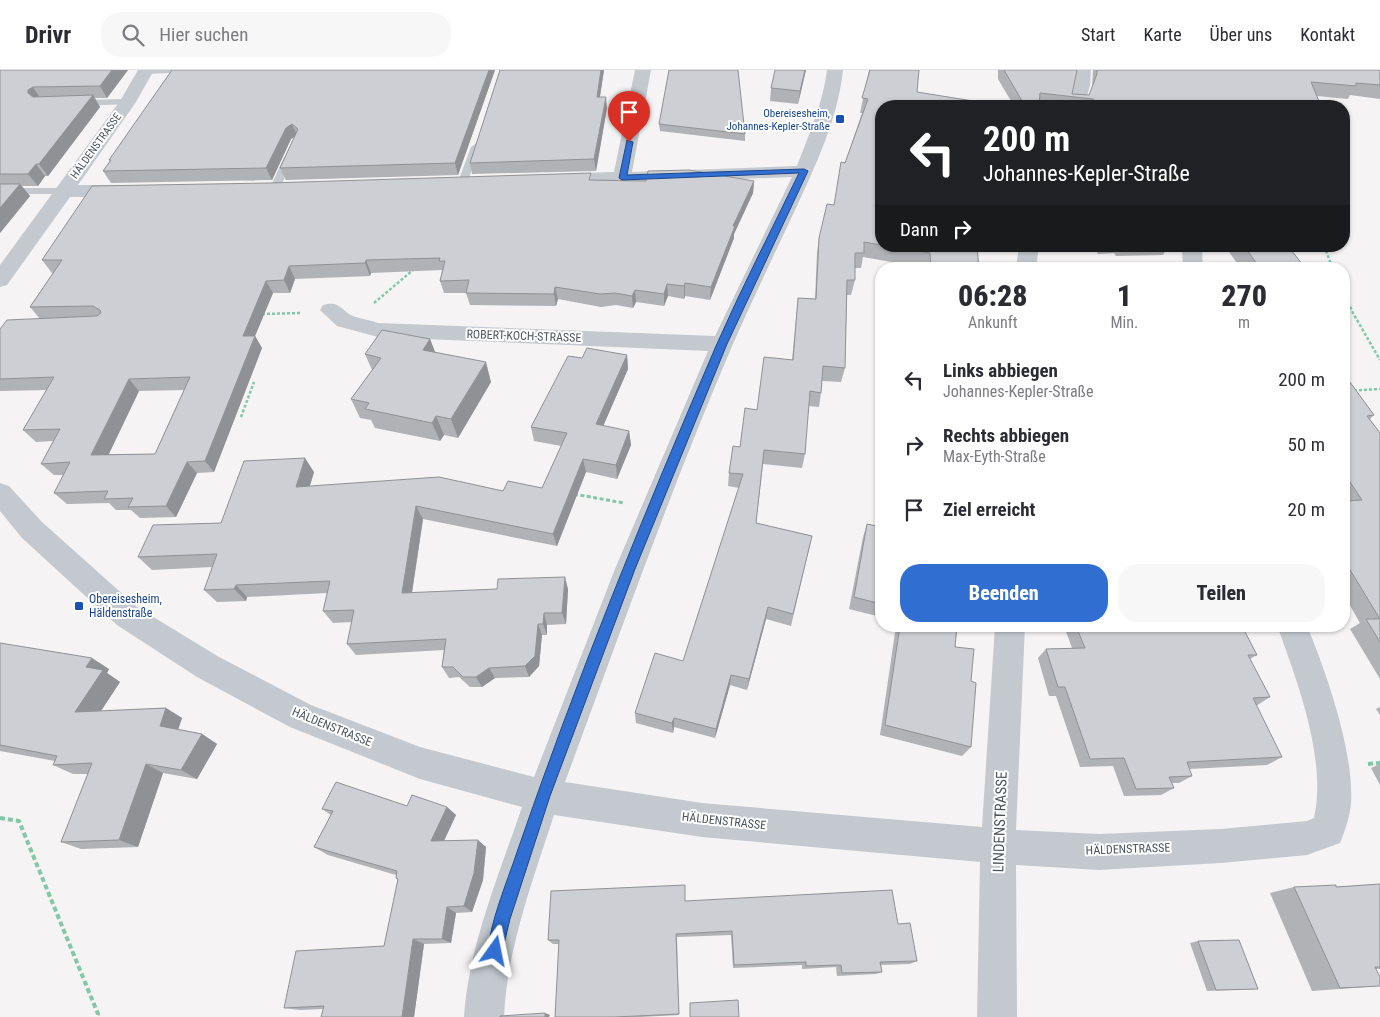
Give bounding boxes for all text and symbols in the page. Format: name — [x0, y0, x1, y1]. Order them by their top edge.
search box — [101, 12, 451, 57]
text: Drivr — [25, 21, 71, 49]
icon: search — [119, 21, 147, 49]
text: Hier suchen — [159, 23, 248, 46]
text: Start — [1081, 24, 1115, 45]
text: Karte — [1143, 24, 1182, 45]
text: Über uns — [1210, 24, 1272, 45]
text: Kontakt — [1300, 24, 1355, 45]
pin — [608, 91, 650, 142]
icon: arrive — [615, 98, 643, 126]
place label: Obereisesheim, Johannes-Kepler-Straße — [727, 107, 830, 133]
street label: HÄLDENSTRASSE — [68, 110, 124, 181]
marker: Obereisesheim, Johannes-Kepler-Straße — [834, 113, 846, 125]
text: 200 m — [983, 119, 1070, 160]
icon: left — [900, 120, 965, 185]
text: Johannes-Kepler-Straße — [983, 161, 1190, 186]
icon: right — [948, 215, 976, 243]
text: Dann — [900, 218, 938, 241]
text: 06:28 — [958, 278, 1027, 313]
text: 1 — [1117, 278, 1132, 313]
text: 270 — [1221, 278, 1267, 313]
text: Ankunft — [968, 313, 1017, 332]
text: Min. — [1110, 313, 1138, 332]
text: m — [1238, 313, 1250, 332]
street label: ROBERT-KOCH-STRASSE — [466, 327, 582, 345]
text: Links abbiegen — [943, 359, 1058, 382]
icon: left — [900, 366, 928, 394]
text: 200 m — [1278, 368, 1325, 391]
text: Johannes-Kepler-Straße — [943, 382, 1093, 401]
text: Rechts abbiegen — [943, 424, 1069, 447]
icon: right — [900, 431, 928, 459]
text: 50 m — [1288, 433, 1325, 456]
text: Max-Eyth-Straße — [943, 447, 1046, 466]
icon: arrive — [900, 496, 928, 524]
text: Ziel erreicht — [943, 498, 1035, 521]
text: 20 m — [1288, 498, 1325, 521]
button: Beenden — [900, 564, 1108, 622]
button: Teilen — [1118, 564, 1325, 622]
place label: Obereisesheim, Häldenstraße — [89, 592, 162, 620]
marker: Obereisesheim, Häldenstraße — [73, 600, 85, 612]
street label: HÄLDENSTRASSE — [290, 704, 374, 749]
street label: LINDENSTRASSE — [989, 771, 1011, 873]
street label: HÄLDENSTRASSE — [681, 809, 767, 832]
street label: HÄLDENSTRASSE — [1085, 840, 1171, 857]
position arrow — [468, 924, 520, 976]

